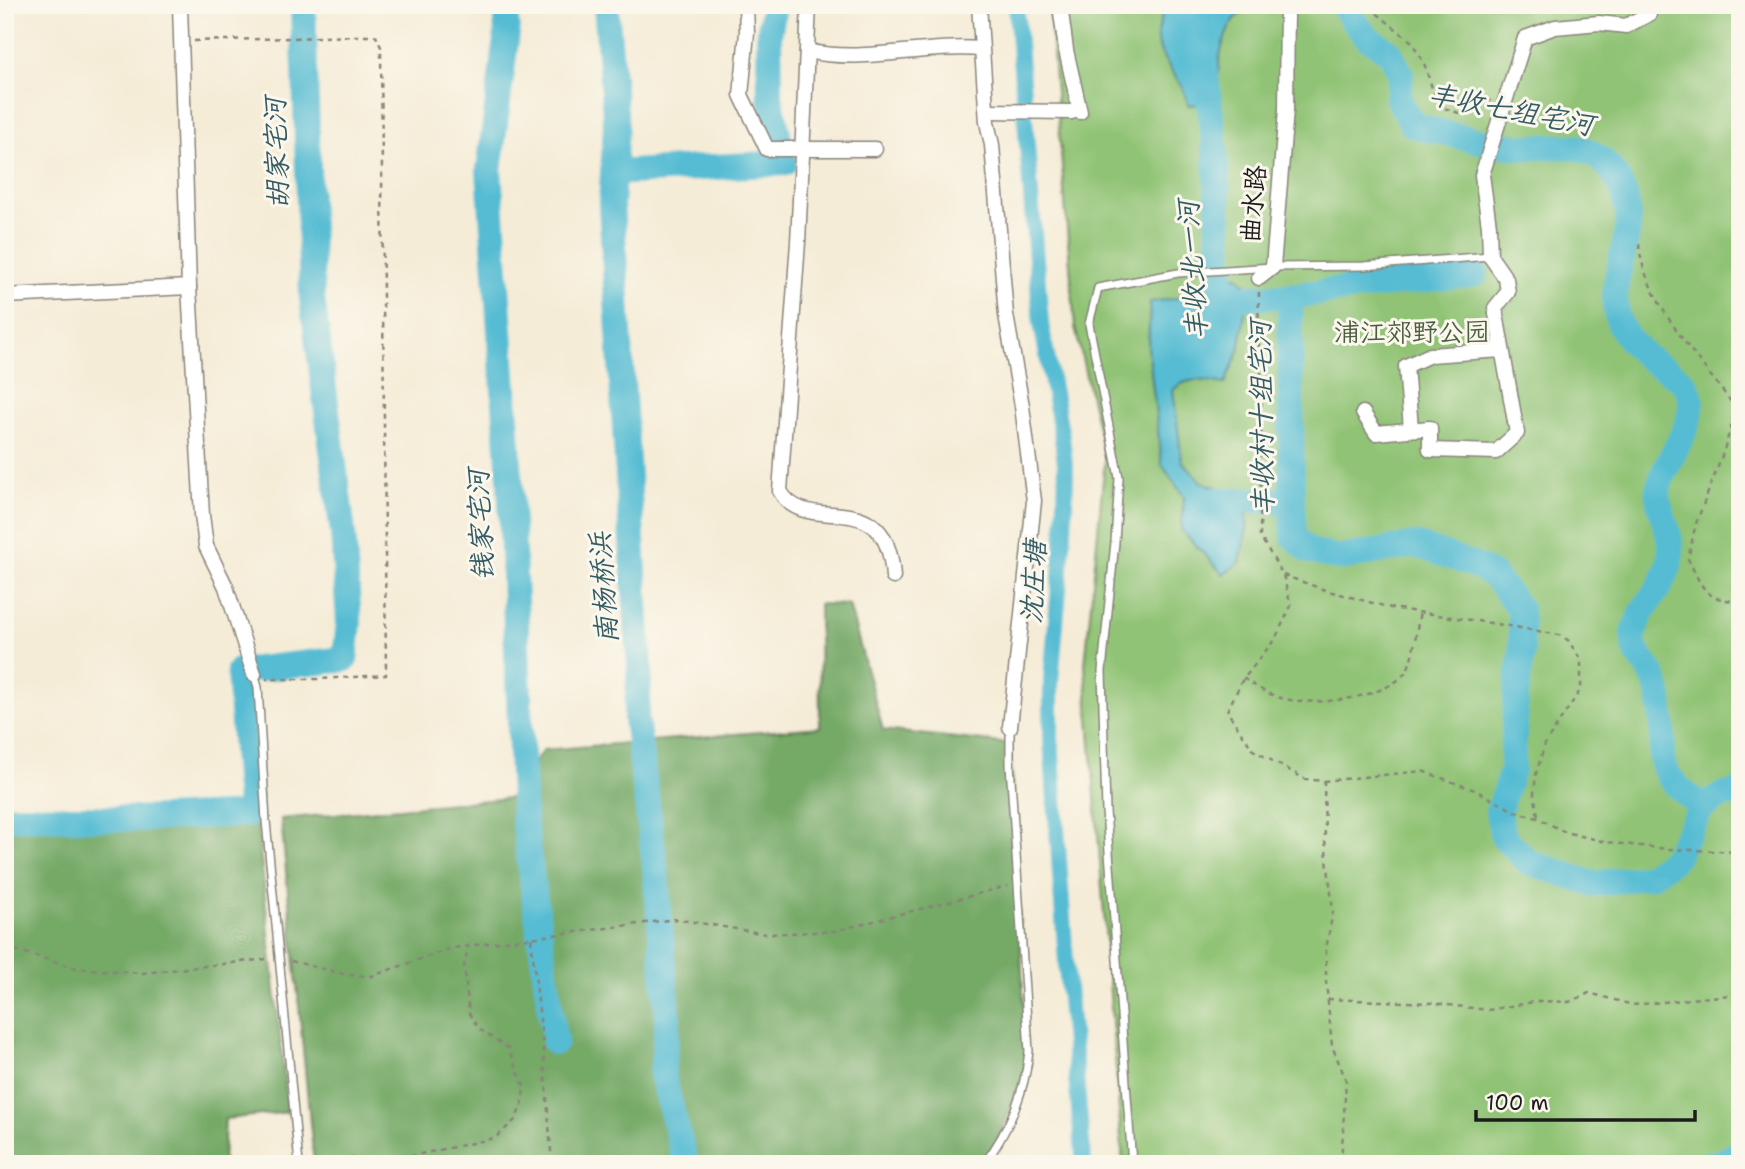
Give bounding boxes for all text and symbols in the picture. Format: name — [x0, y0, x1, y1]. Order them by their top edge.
water label: 丰收七组宅河 — [1425, 74, 1601, 144]
water label: 胡家宅河 — [255, 92, 297, 210]
street label: 曲水路 — [1232, 164, 1273, 244]
water label: 丰收北一河 — [1168, 195, 1216, 341]
park label: 浦江郊野公园 — [1334, 314, 1490, 349]
water label: 丰收村十组宅河 — [1240, 316, 1282, 516]
water label: 钱家宅河 — [458, 464, 502, 582]
water label: 南杨桥浜 — [580, 530, 626, 645]
water label: 沈庄塘 — [1012, 536, 1054, 625]
scale bar — [1476, 1078, 1694, 1122]
text: 100 m — [1486, 1089, 1549, 1117]

